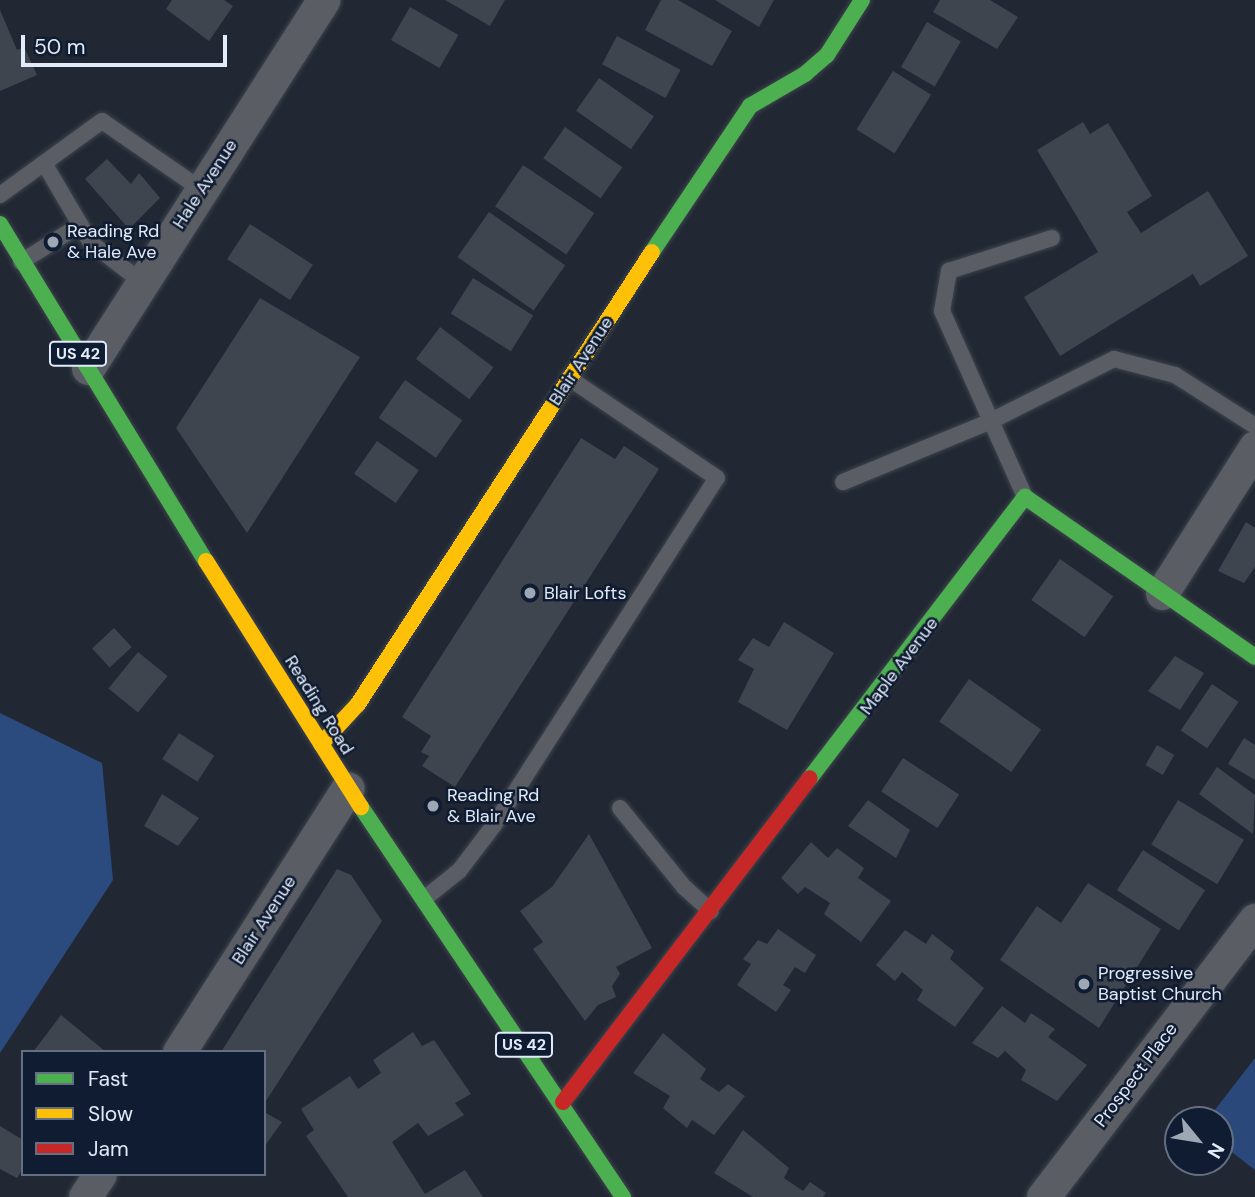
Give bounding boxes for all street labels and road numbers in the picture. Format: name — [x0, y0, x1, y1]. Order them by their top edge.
street label: Hale Avenue — [168, 135, 242, 233]
street label: Blair Avenue — [544, 313, 618, 409]
road number: US 42 — [48, 342, 108, 366]
street label: Maple Avenue — [855, 613, 943, 719]
street label: Reading Road — [280, 651, 358, 759]
street label: Blair Avenue — [227, 872, 301, 968]
street label: Prospect Place — [1090, 1019, 1182, 1131]
road number: US 42 — [494, 1032, 554, 1058]

